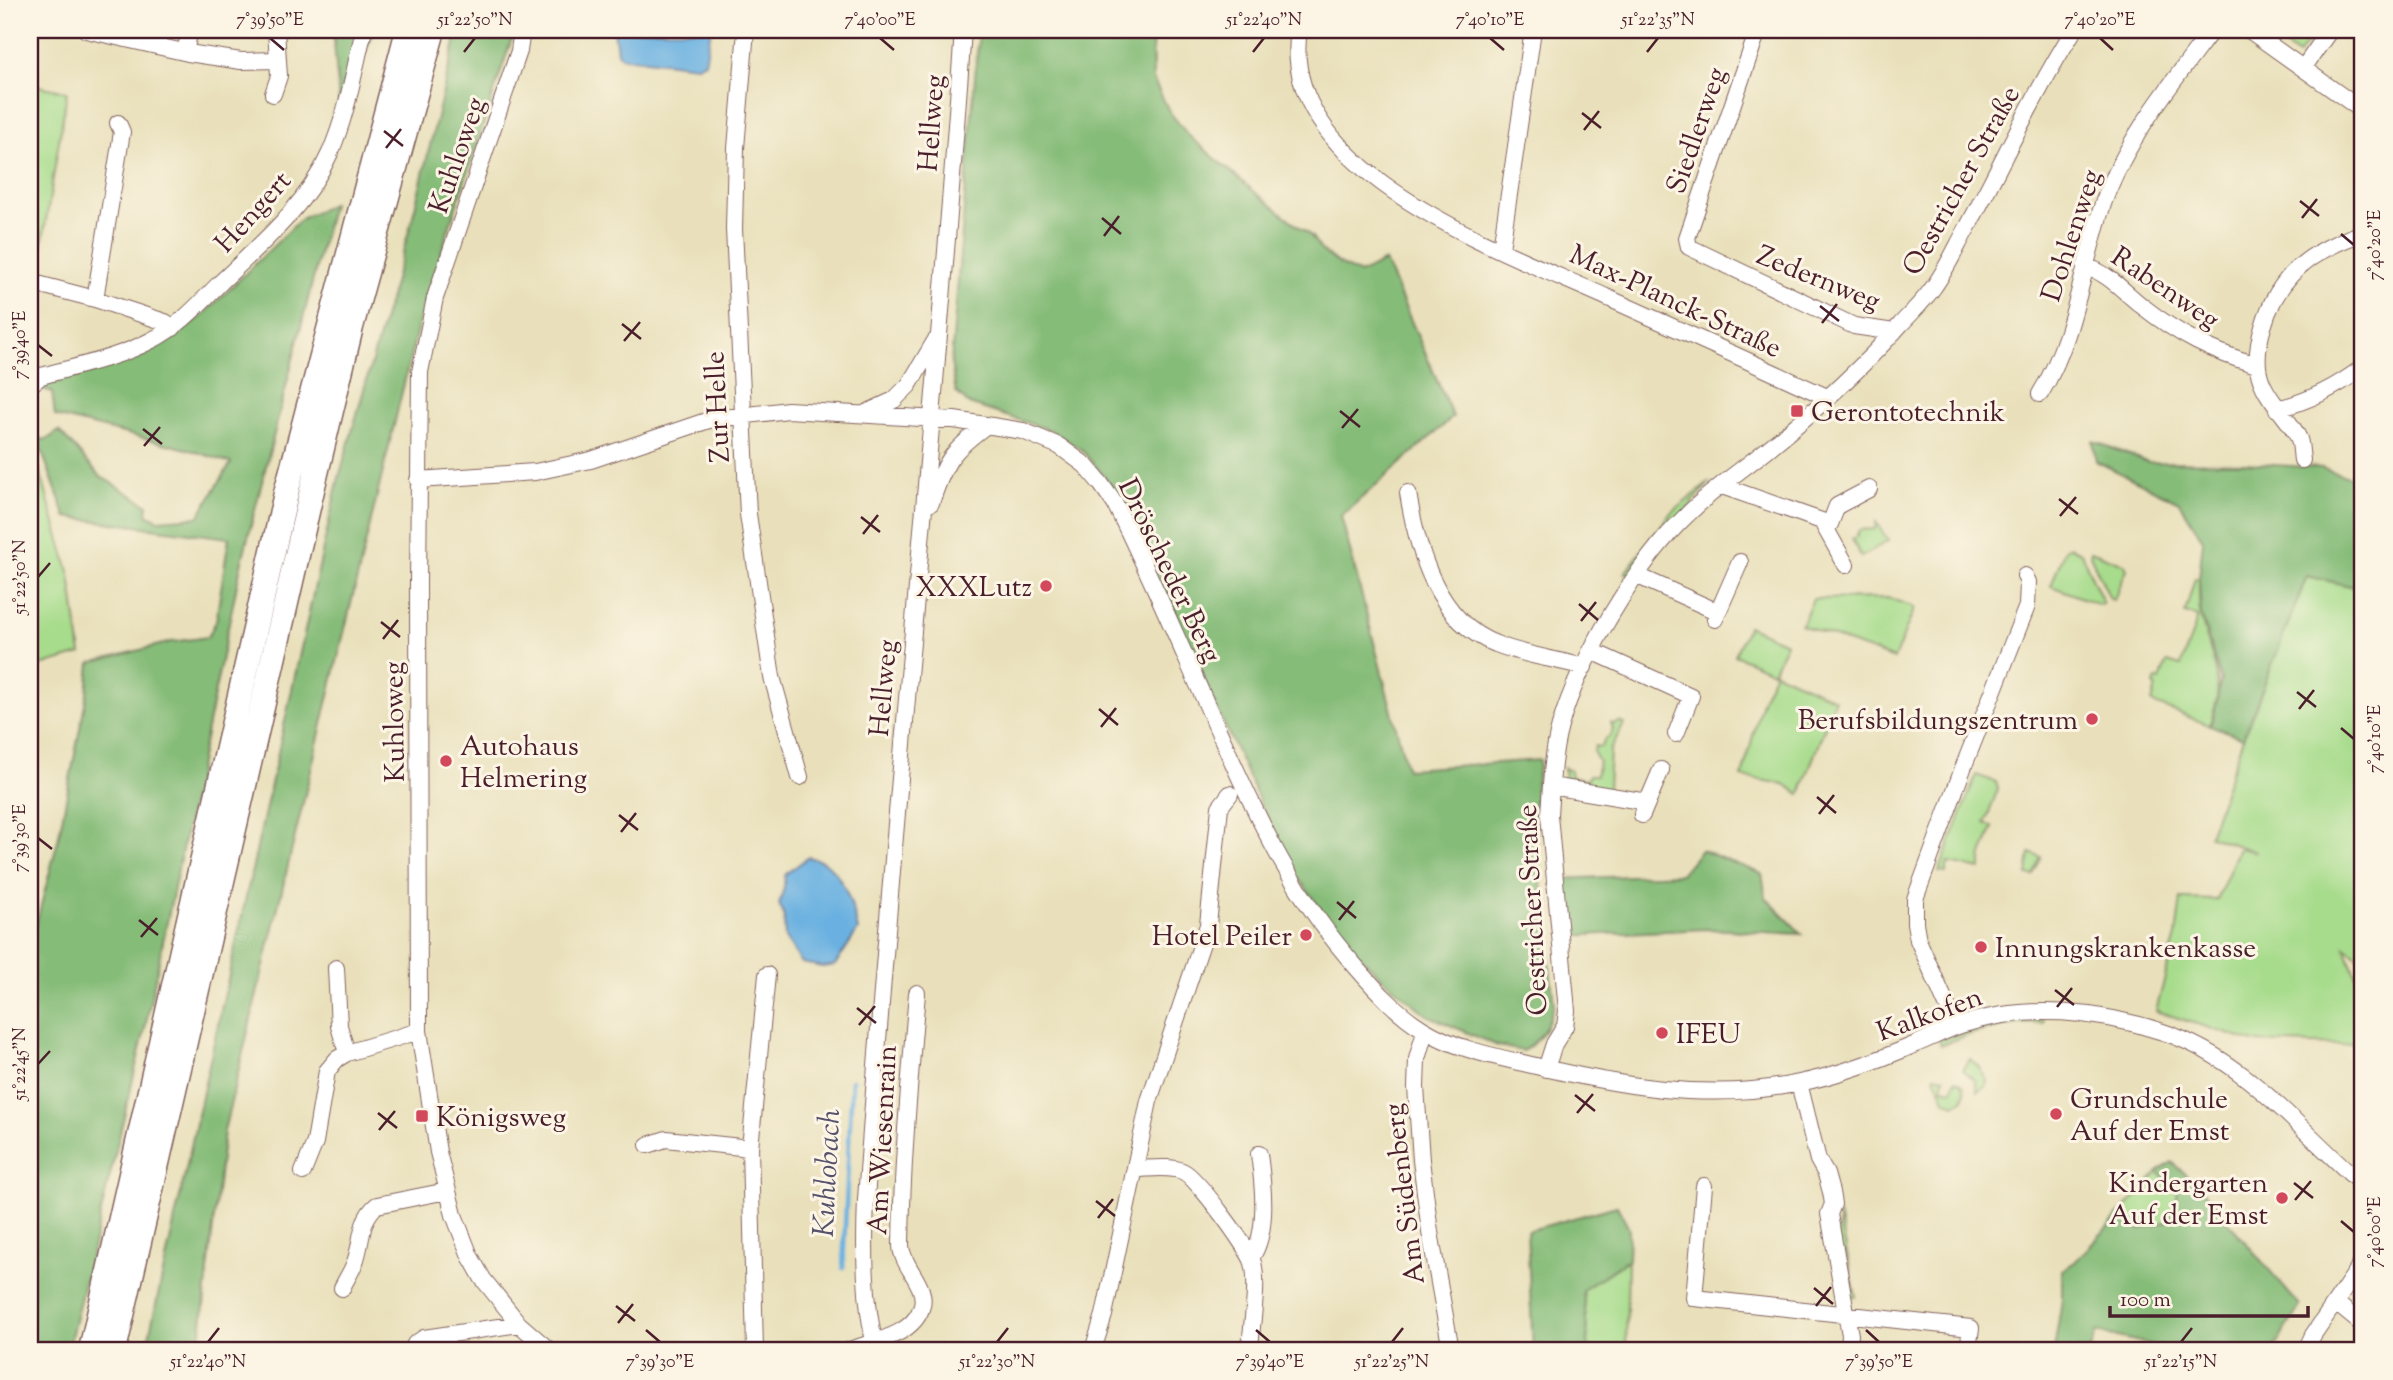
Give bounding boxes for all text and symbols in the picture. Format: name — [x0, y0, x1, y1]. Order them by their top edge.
text: 7°39'50"E — [236, 8, 304, 34]
text: 51°22'50"N — [436, 8, 513, 34]
text: 7°40'00"E — [844, 8, 916, 34]
text: 51°22'40"N — [1225, 8, 1302, 34]
text: 7°40'10"E — [1456, 8, 1524, 34]
text: 51°22'35"N — [1620, 8, 1695, 34]
text: 7°40'20"E — [2065, 8, 2136, 34]
street label: Siedlerweg — [1658, 62, 1738, 200]
street label: Hellweg — [910, 73, 956, 173]
street label: Oestricher Straße — [1894, 79, 2031, 284]
street label: Kuhloweg — [420, 92, 497, 220]
street label: Hengert — [207, 163, 302, 263]
street label: Dohlenweg — [2033, 165, 2113, 307]
text: 7°40'20"E — [2363, 209, 2389, 280]
street label: Max-Planck-Straße — [1562, 236, 1788, 370]
street label: Zedernweg — [1750, 237, 1886, 323]
street label: Rabenweg — [2102, 238, 2227, 341]
text: 7°39'40"E — [8, 311, 34, 379]
street label: Zur Helle — [696, 350, 742, 464]
place label: Gerontotechnik — [1811, 394, 2005, 434]
marker: Gerontotechnik — [1789, 403, 1805, 419]
street label: Dröscheder Berg — [1106, 472, 1230, 670]
text: 51°22'50"N — [8, 539, 34, 616]
place label: XXXLutz — [916, 569, 1032, 609]
marker: XXXLutz — [1038, 578, 1054, 594]
street label: Hellweg — [861, 638, 909, 738]
street label: Kuhloweg — [375, 661, 417, 783]
place label: Berufsbildungszentrum — [1798, 702, 2078, 742]
text: 7°40'10"E — [2363, 705, 2389, 773]
marker: Berufsbildungszentrum — [2084, 711, 2100, 727]
place label: Autohaus Helmering — [460, 728, 587, 800]
marker: Autohaus Helmering — [438, 753, 454, 769]
street label: Oestricher Straße — [1508, 803, 1560, 1016]
text: 7°39'30"E — [8, 804, 34, 872]
place label: Hotel Peiler — [1152, 918, 1292, 958]
marker: Hotel Peiler — [1298, 927, 1314, 943]
place label: Innungskrankenkasse — [1995, 930, 2256, 970]
marker: Innungskrankenkasse — [1973, 939, 1989, 955]
street label: Kalkofen — [1871, 978, 1989, 1053]
place label: IFEU — [1676, 1016, 1741, 1056]
marker: IFEU — [1654, 1025, 1670, 1041]
text: 51°22'45"N — [8, 1027, 34, 1102]
street label: Am Wiesenrain — [859, 1044, 909, 1236]
place label: Grundschule Auf der Emst — [2070, 1081, 2230, 1153]
place label: Königsweg — [436, 1099, 566, 1139]
street label: Am Südenberg — [1375, 1101, 1437, 1286]
marker: Grundschule Auf der Emst — [2048, 1106, 2064, 1122]
marker: Königsweg — [414, 1108, 430, 1124]
water label: Kuhlobach — [804, 1108, 853, 1238]
place label: Kindergarten Auf der Emst — [2109, 1165, 2268, 1237]
marker: Kindergarten Auf der Emst — [2274, 1190, 2290, 1206]
text: 7°40'00"E — [2363, 1196, 2389, 1268]
scale bar — [2110, 1275, 2307, 1319]
text: 100 m — [2120, 1286, 2171, 1316]
text: 51°22'40"N — [169, 1350, 246, 1376]
text: 7°39'30"E — [626, 1350, 694, 1376]
text: 51°22'30"N — [958, 1350, 1035, 1376]
text: 7°39'40"E — [1236, 1350, 1304, 1376]
text: 51°22'25"N — [1354, 1350, 1429, 1376]
text: 7°39'50"E — [1845, 1350, 1913, 1376]
text: 51°22'15"N — [2144, 1350, 2217, 1376]

